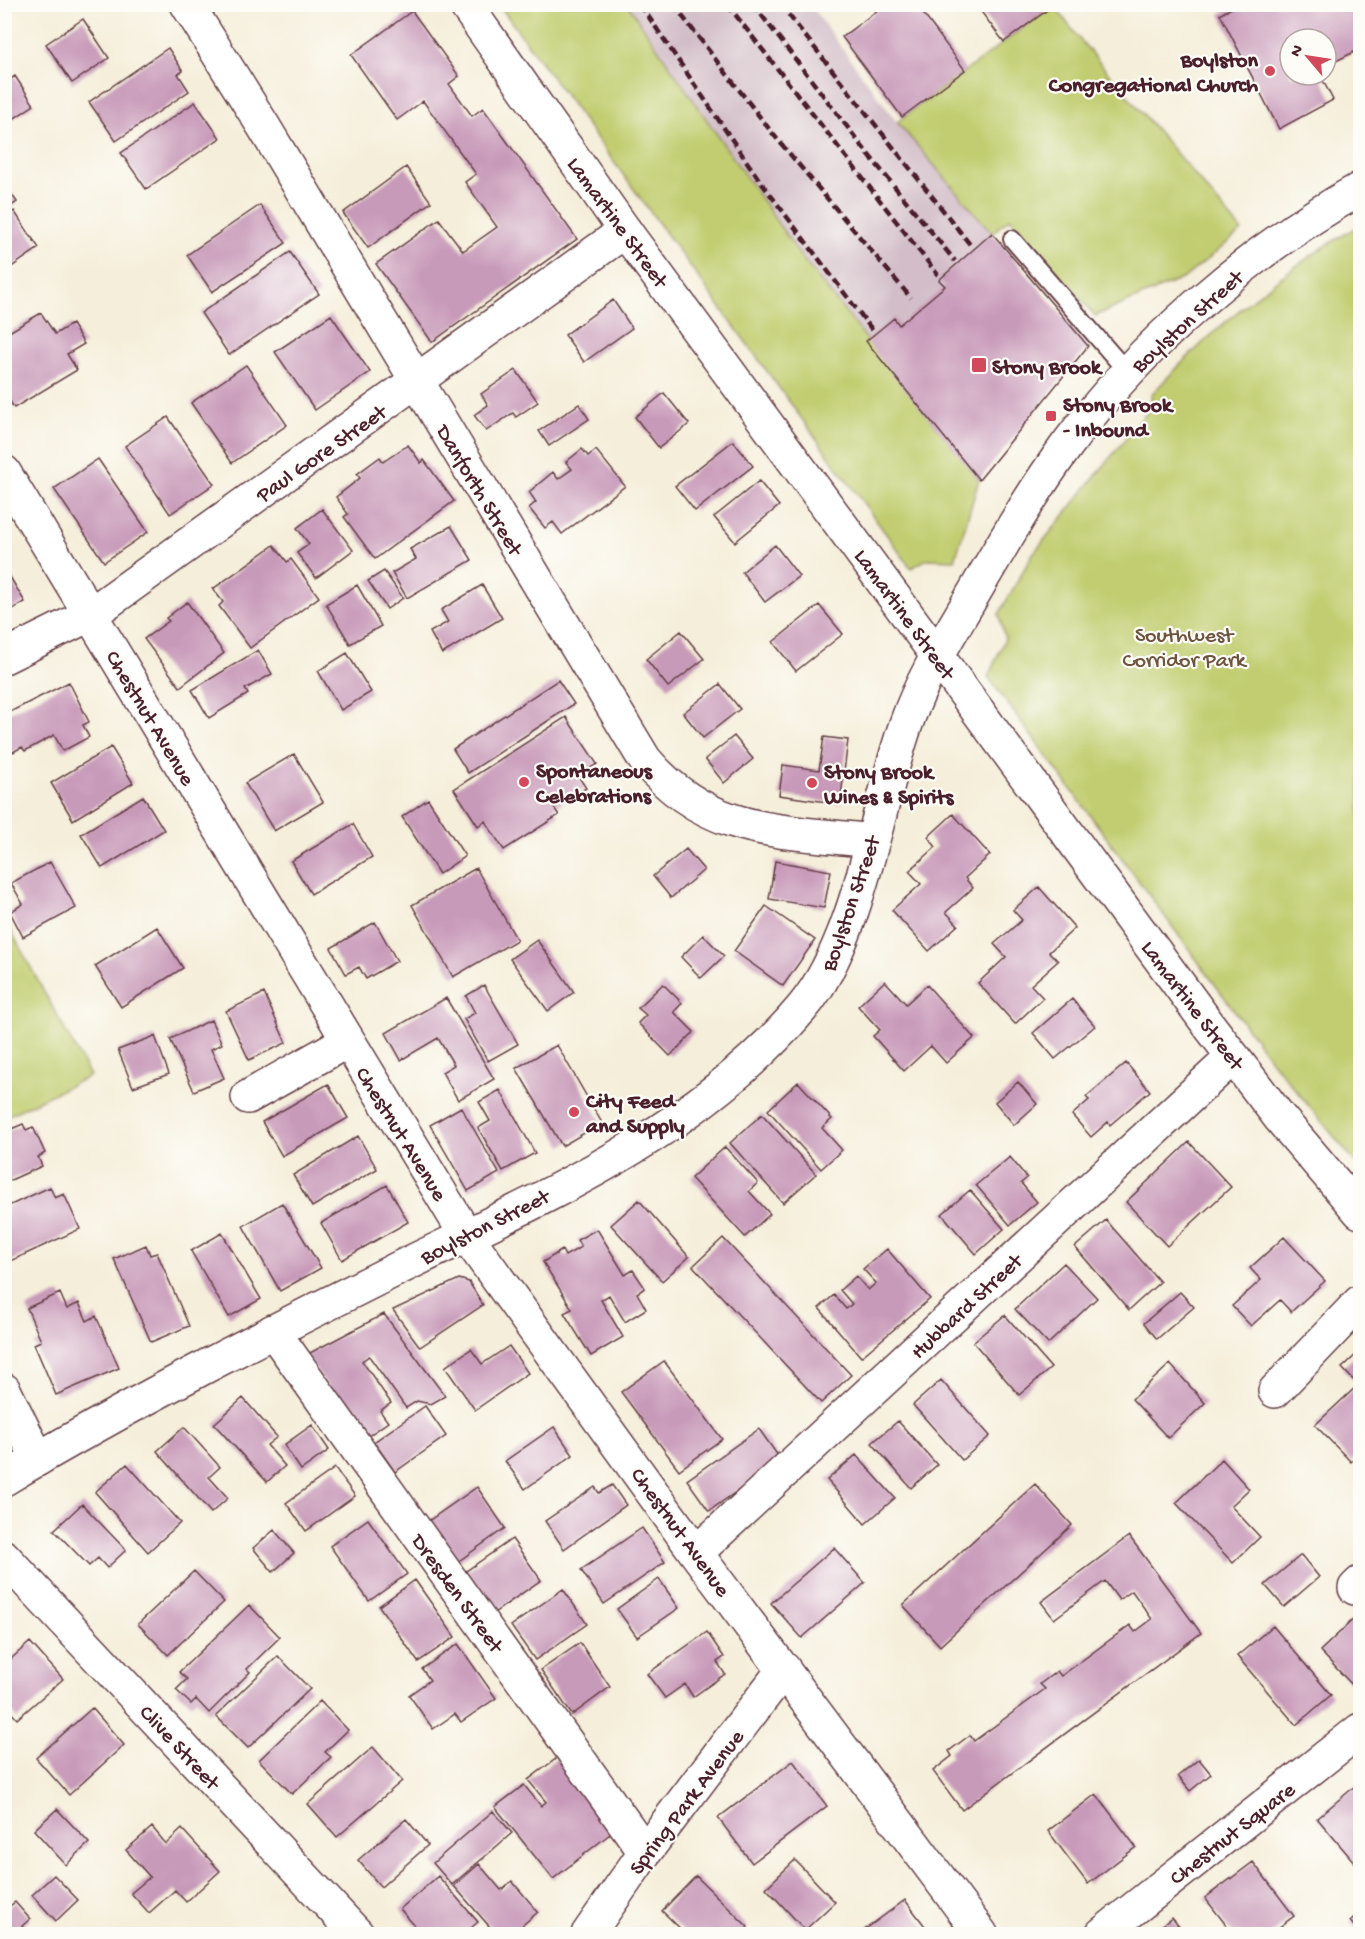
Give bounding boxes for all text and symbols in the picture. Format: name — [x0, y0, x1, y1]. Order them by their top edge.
north arrow — [1278, 27, 1338, 87]
text: N — [1287, 42, 1309, 61]
place label: Boylston Congregational Church — [1048, 49, 1259, 100]
marker: Boylston Congregational Church — [1263, 64, 1277, 78]
street label: Lamartine Street — [560, 153, 673, 295]
street label: Boylston Street — [1127, 265, 1251, 381]
marker: Stony Brook — [970, 356, 988, 374]
place label: Stony Brook — [992, 356, 1103, 382]
place label: Stony Brook - Inbound — [1063, 394, 1174, 445]
street label: Paul Gore Street — [251, 400, 394, 510]
marker: Stony Brook - Inbound — [1044, 409, 1058, 423]
street label: Danforth Street — [427, 419, 528, 563]
street label: Lamartine Street — [847, 545, 960, 687]
park label: Southwest Corridor Park — [1123, 624, 1248, 675]
street label: Chestnut Avenue — [98, 647, 200, 792]
place label: Spontaneous Celebrations — [535, 760, 654, 811]
place label: Stony Brook Wines & Spirits — [823, 761, 955, 812]
marker: Spontaneous Celebrations — [517, 775, 531, 789]
marker: Stony Brook Wines & Spirits — [805, 776, 819, 790]
street label: Boylston Street — [817, 831, 889, 976]
street label: Lamartine Street — [1134, 937, 1249, 1078]
street label: Chestnut Avenue — [348, 1063, 452, 1208]
place label: City Feed and Supply — [585, 1090, 685, 1141]
marker: City Feed and Supply — [567, 1105, 581, 1119]
street label: Boylston Street — [416, 1184, 556, 1273]
street label: Hubbard Street — [907, 1248, 1030, 1366]
street label: Chestnut Avenue — [623, 1464, 735, 1604]
street label: Dresden Street — [403, 1528, 509, 1660]
street label: Clive Street — [132, 1701, 225, 1798]
street label: Spring Park Avenue — [625, 1725, 752, 1881]
street label: Chestnut Square — [1165, 1778, 1302, 1892]

